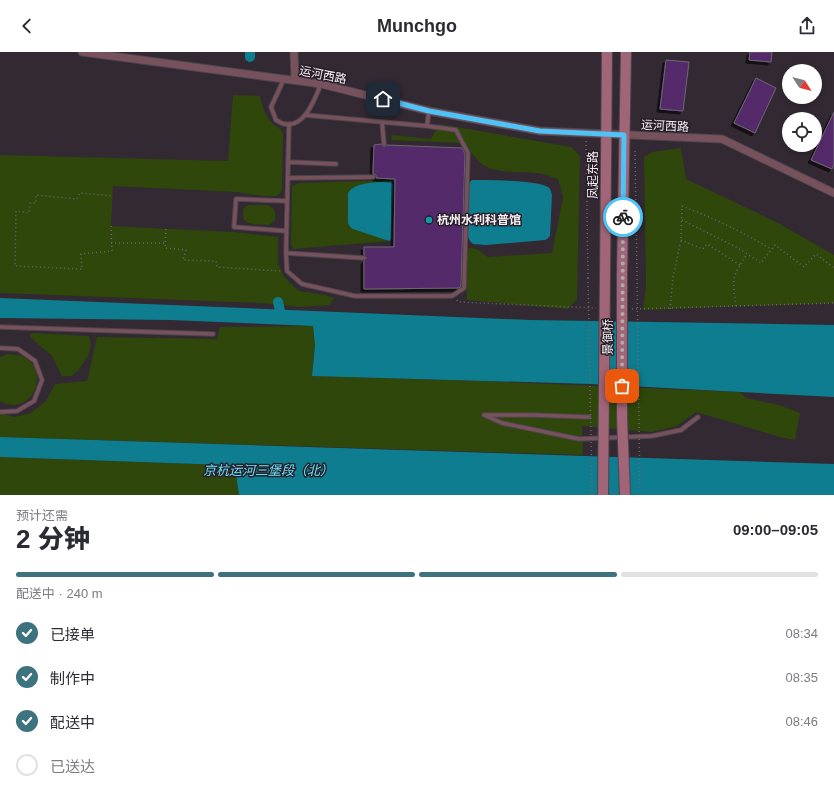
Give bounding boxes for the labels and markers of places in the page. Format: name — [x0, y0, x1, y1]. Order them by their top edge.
pin — [366, 82, 400, 116]
place label: 杭州水利科普馆 — [437, 213, 521, 227]
marker: 杭州水利科普馆 — [424, 215, 434, 225]
pin — [605, 369, 639, 403]

